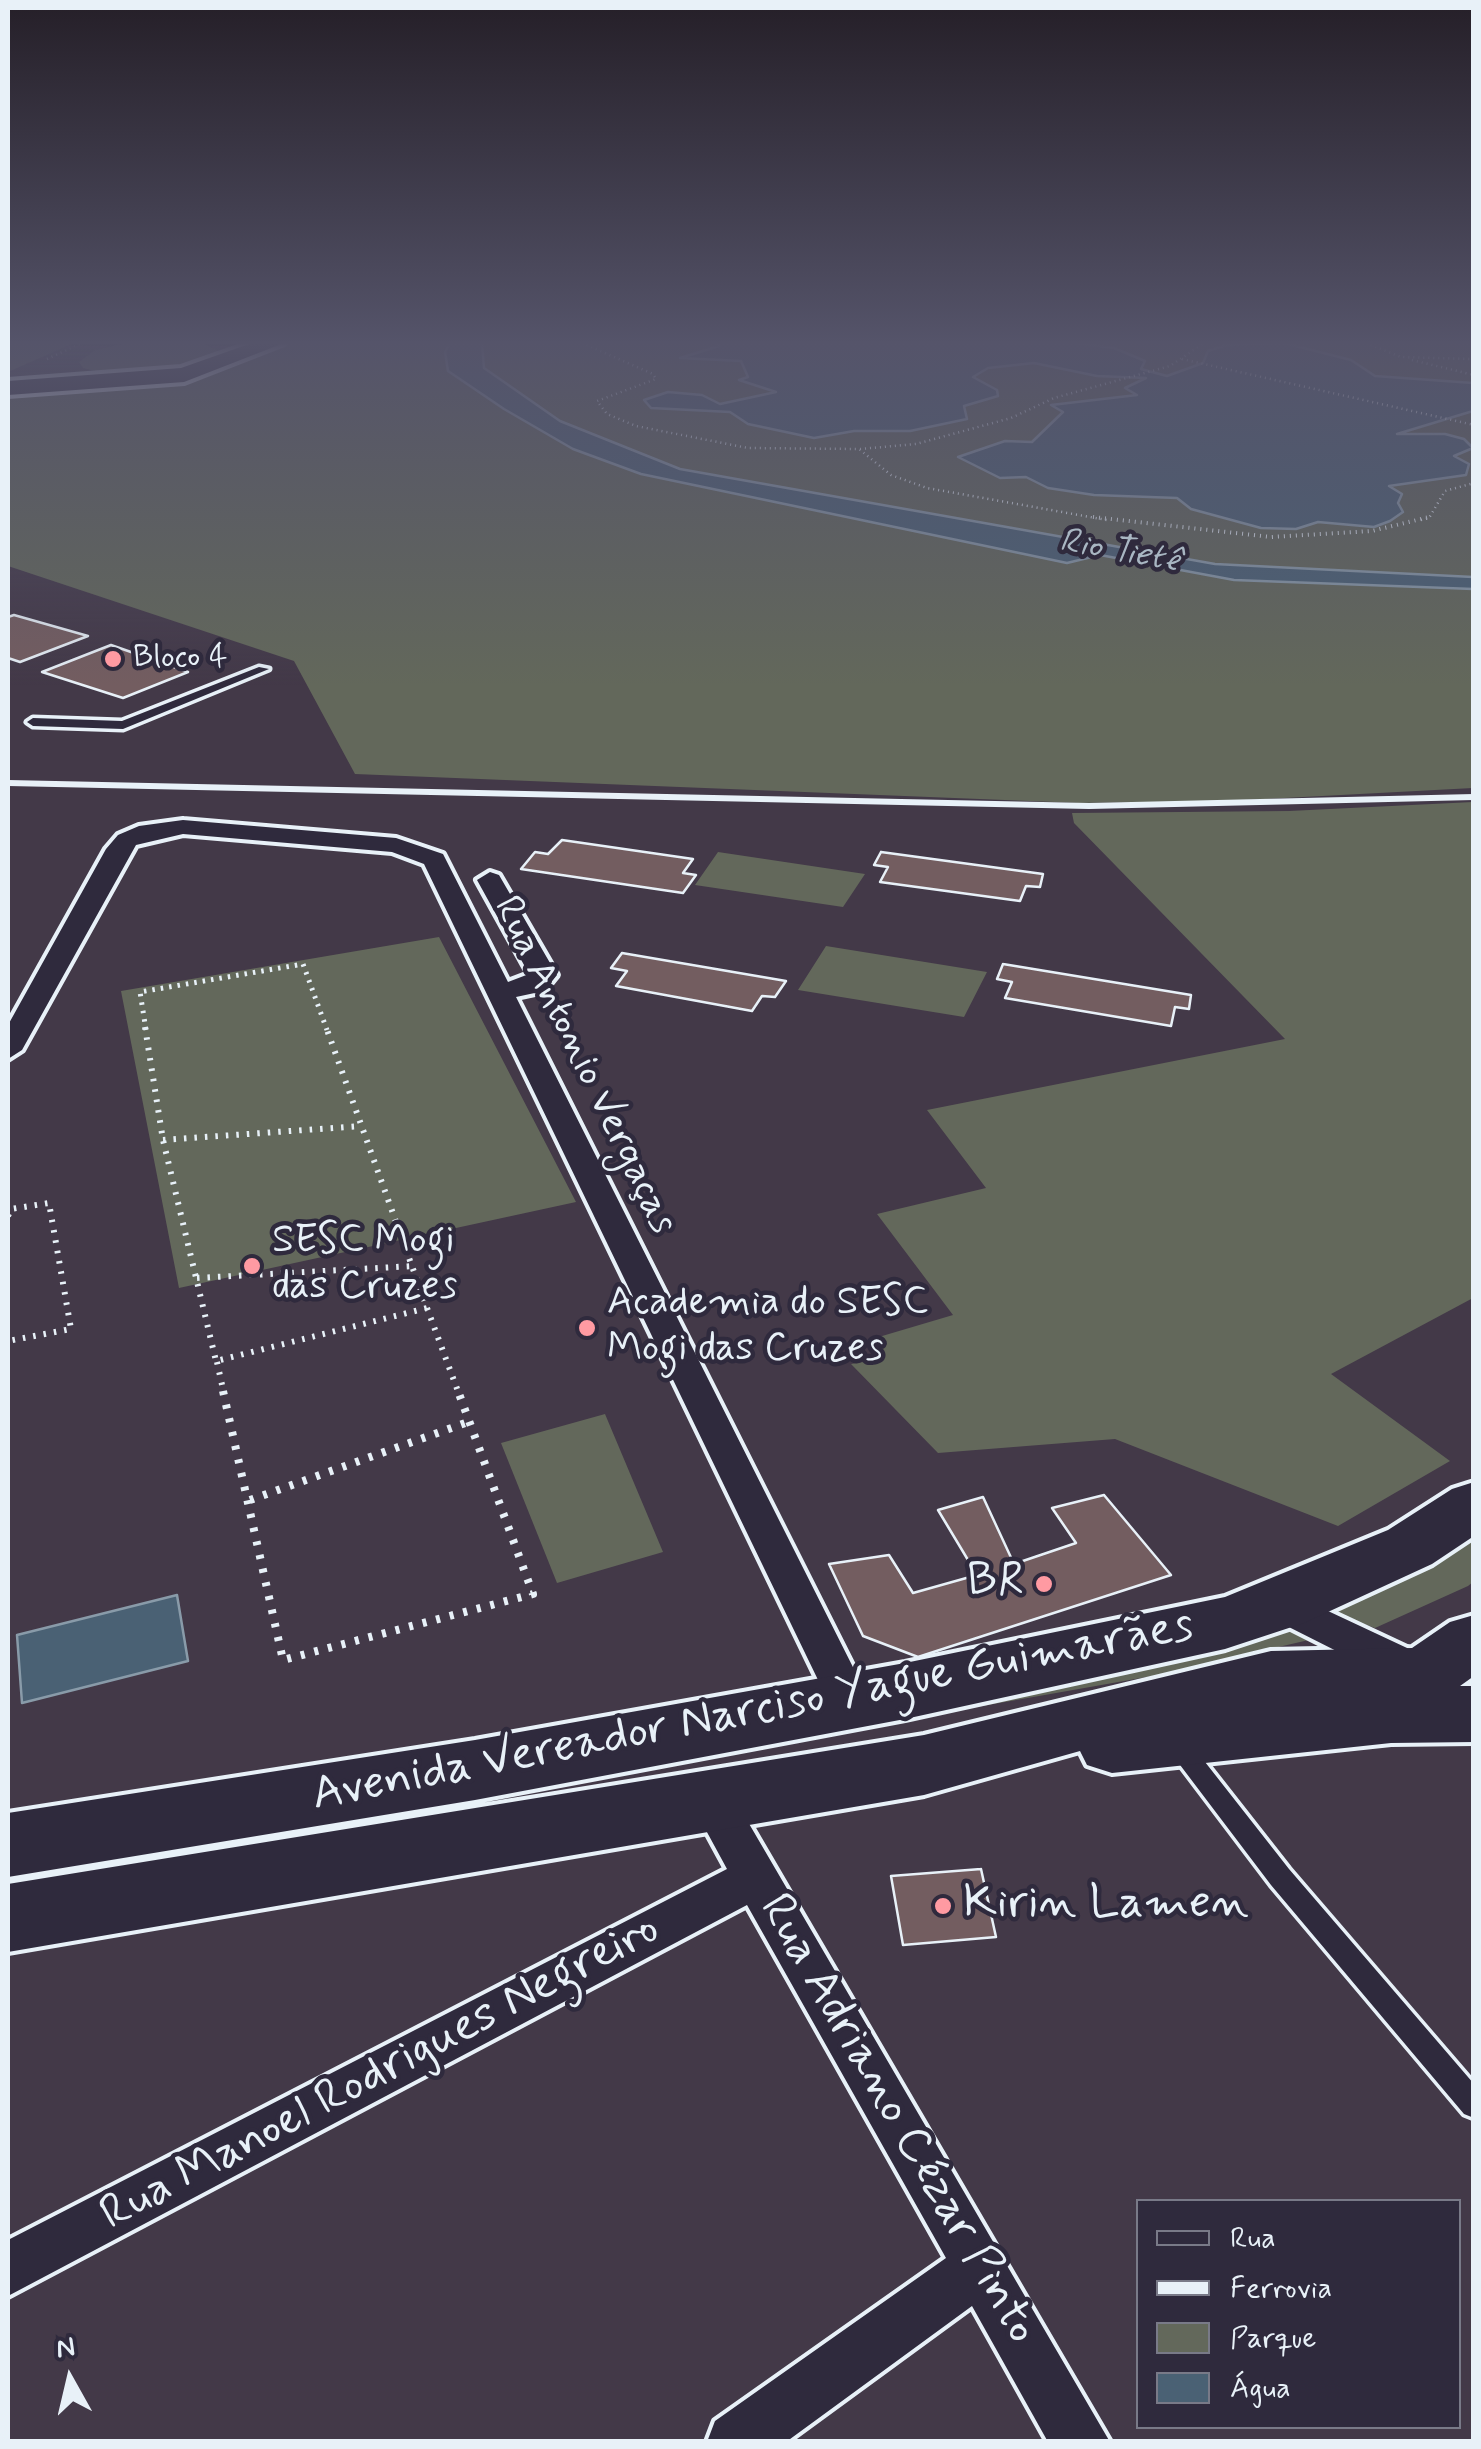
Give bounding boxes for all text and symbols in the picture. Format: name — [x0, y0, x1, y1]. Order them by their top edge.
water label: Rio Tietê — [1056, 522, 1184, 584]
place label: Bloco 4 — [133, 640, 228, 678]
marker: Bloco 4 — [102, 648, 124, 670]
street label: Rua Antonio Vergaças — [480, 889, 686, 1243]
place label: SESC Mogi das Cruzes — [272, 1219, 457, 1313]
marker: SESC Mogi das Cruzes — [241, 1255, 263, 1277]
place label: Academia do SESC Mogi das Cruzes — [607, 1281, 928, 1375]
marker: Academia do SESC Mogi das Cruzes — [576, 1317, 598, 1339]
place label: BR — [967, 1555, 1024, 1613]
marker: BR — [1033, 1573, 1055, 1595]
street label: Avenida Vereador Narciso Yague Guimarães — [307, 1599, 1199, 1827]
place label: Kirin Lamen — [963, 1877, 1249, 1935]
street label: Rua Adriano Cézar Pinto — [744, 1885, 1048, 2355]
marker: Kirin Lamen — [932, 1895, 954, 1917]
street label: Rua Manoel Rodrigues Negreiro — [92, 1902, 670, 2246]
legend — [1136, 2199, 1461, 2429]
text: Rua — [1230, 2219, 1276, 2258]
text: Ferrovia — [1230, 2269, 1332, 2308]
text: Parque — [1230, 2319, 1316, 2358]
north arrow — [20, 2329, 120, 2429]
text: N — [54, 2329, 78, 2368]
text: Água — [1230, 2369, 1291, 2408]

